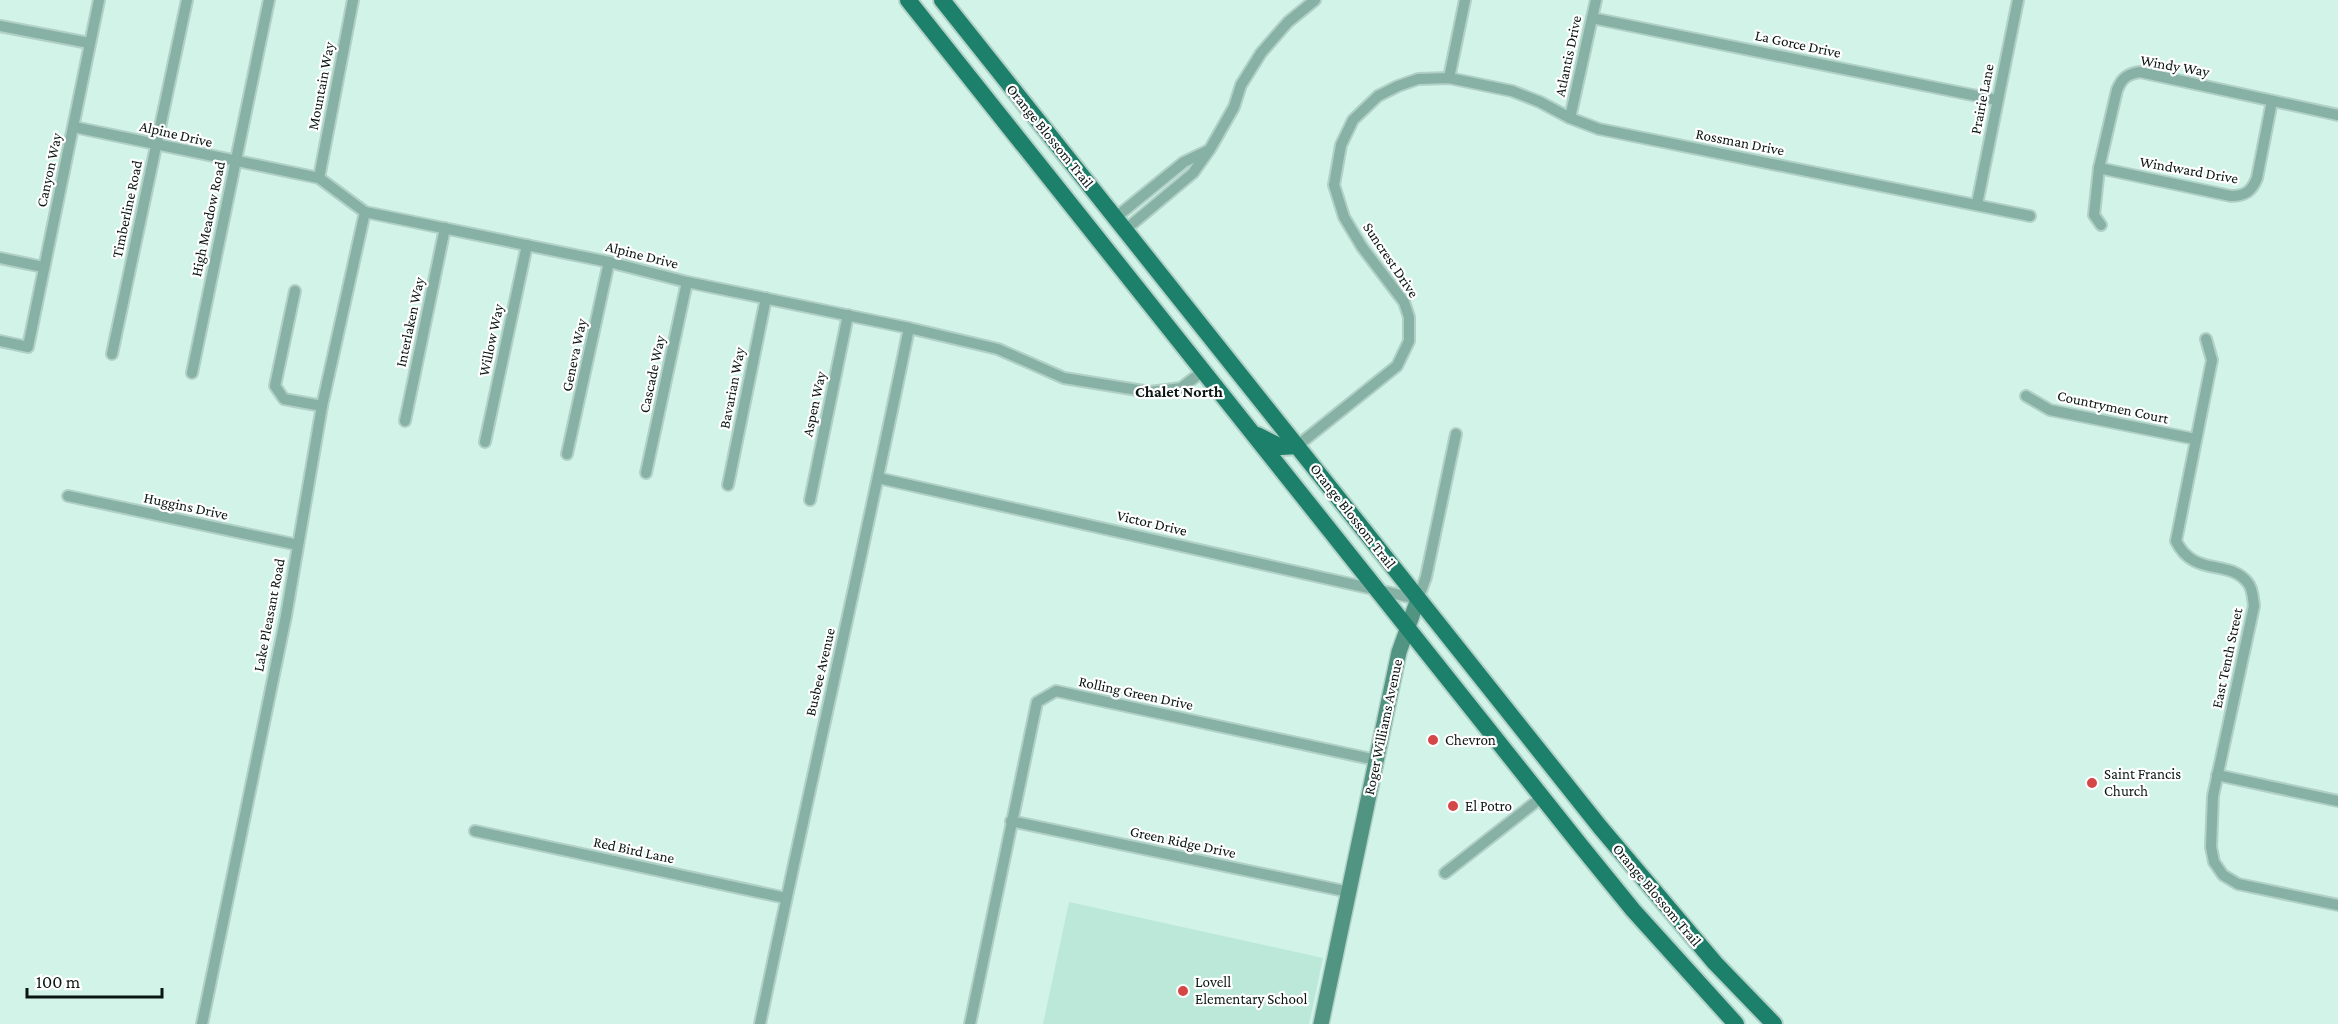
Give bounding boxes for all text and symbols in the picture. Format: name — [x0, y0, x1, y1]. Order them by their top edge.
street label: Atlantis Drive — [1552, 14, 1584, 98]
street label: La Gorce Drive — [1754, 27, 1843, 61]
street label: Mountain Way — [305, 41, 338, 132]
street label: Windy Way — [2139, 52, 2211, 81]
street label: Prairie Lane — [1967, 62, 1997, 135]
street label: Orange Blossom Trail — [1003, 81, 1097, 192]
street label: Alpine Drive — [138, 118, 214, 151]
street label: Rossman Drive — [1694, 126, 1786, 159]
street label: Canyon Way — [33, 131, 66, 209]
street label: Windward Drive — [2139, 153, 2240, 187]
street label: Timberline Road — [109, 159, 145, 259]
street label: High Meadow Road — [188, 160, 229, 278]
street label: Suncrest Drive — [1360, 219, 1422, 301]
street label: Alpine Drive — [604, 238, 680, 273]
street label: Interlaken Way — [393, 275, 428, 369]
street label: Willow Way — [476, 302, 507, 378]
street label: Geneva Way — [558, 317, 591, 393]
street label: Cascade Way — [636, 334, 669, 414]
street label: Bavarian Way — [716, 346, 749, 430]
street label: Aspen Way — [799, 370, 830, 438]
district label: Chalet North — [1135, 383, 1223, 400]
street label: Countrymen Court — [2056, 387, 2171, 428]
street label: Orange Blossom Trail — [1306, 461, 1399, 572]
street label: Huggins Drive — [142, 489, 230, 524]
street label: Victor Drive — [1115, 507, 1189, 539]
street label: Lake Pleasant Road — [250, 557, 288, 673]
street label: East Tenth Street — [2209, 605, 2246, 710]
street label: Busbee Avenue — [802, 626, 838, 718]
street label: Roger Williams Avenue — [1361, 657, 1406, 797]
street label: Rolling Green Drive — [1077, 673, 1195, 714]
place label: Chevron — [1445, 732, 1496, 748]
marker: Chevron — [1426, 733, 1440, 747]
place label: Saint Francis Church — [2104, 766, 2181, 799]
marker: Saint Francis Church — [2085, 776, 2099, 790]
place label: El Potro — [1465, 798, 1512, 814]
marker: El Potro — [1446, 799, 1460, 813]
street label: Green Ridge Drive — [1128, 823, 1238, 862]
street label: Red Bird Lane — [592, 834, 676, 866]
street label: Orange Blossom Trail — [1609, 841, 1704, 950]
scale bar — [27, 961, 162, 999]
text: 100 m — [36, 972, 81, 992]
place label: Lovell Elementary School — [1195, 974, 1307, 1008]
marker: Lovell Elementary School — [1176, 984, 1190, 998]

